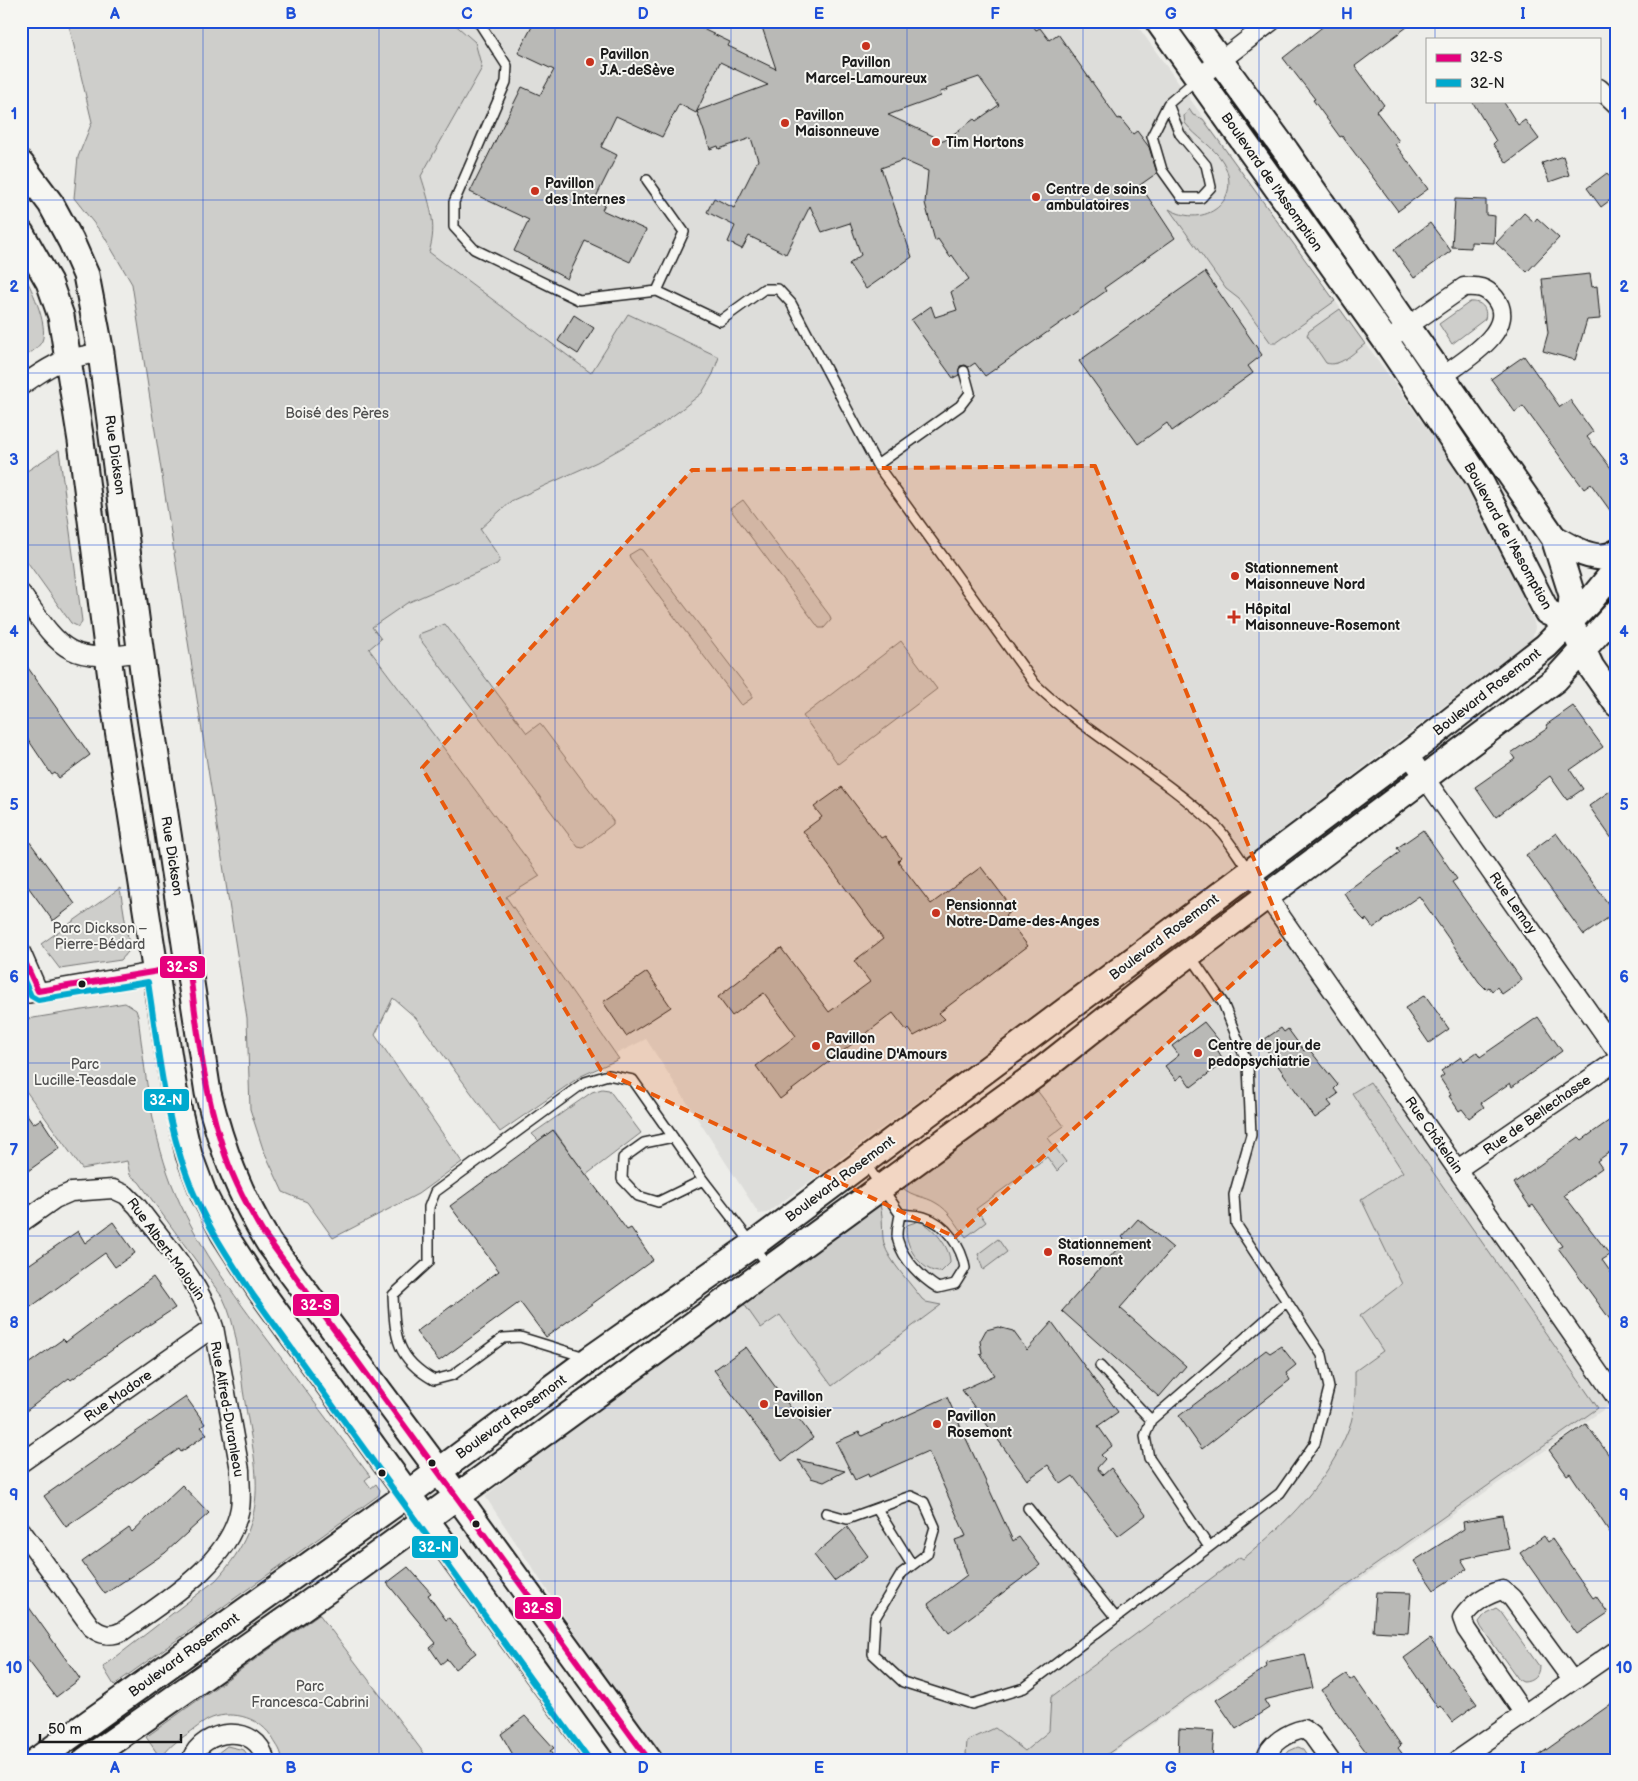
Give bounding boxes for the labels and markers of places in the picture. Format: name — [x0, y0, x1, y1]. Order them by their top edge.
marker: Pavillon Marcel-Lamoureux — [860, 40, 872, 52]
place label: Pavillon J.A.-deSève — [600, 46, 675, 79]
place label: Pavillon Marcel-Lamoureux — [805, 54, 927, 87]
marker: Pavillon J.A.-deSève — [584, 56, 596, 68]
place label: Pavillon Maisonneuve — [795, 107, 879, 140]
marker: Pavillon Maisonneuve — [779, 117, 791, 129]
place label: Tim Hortons — [946, 134, 1024, 151]
marker: Tim Hortons — [930, 136, 942, 148]
place label: Pavillon des Internes — [545, 175, 625, 208]
place label: Centre de soins ambulatoires — [1046, 181, 1147, 214]
marker: Pavillon des Internes — [529, 185, 541, 197]
marker: Centre de soins ambulatoires — [1030, 191, 1042, 203]
place label: Stationnement Maisonneuve Nord — [1245, 560, 1365, 593]
marker: Stationnement Maisonneuve Nord — [1229, 570, 1241, 582]
place label: Hôpital Maisonneuve-Rosemont — [1245, 601, 1400, 634]
marker: Hôpital Maisonneuve-Rosemont — [1227, 610, 1241, 624]
place label: Pensionnat Notre-Dame-des-Anges — [946, 897, 1099, 930]
marker: Pensionnat Notre-Dame-des-Anges — [930, 907, 942, 919]
unlabelled marker — [77, 979, 87, 989]
place label: Pavillon Claudine D'Amours — [826, 1030, 947, 1063]
place label: Centre de jour de pedopsychiatrie — [1208, 1037, 1321, 1070]
marker: Pavillon Claudine D'Amours — [810, 1040, 822, 1052]
marker: Centre de jour de pedopsychiatrie — [1192, 1047, 1204, 1059]
place label: Stationnement Rosemont — [1058, 1236, 1152, 1269]
marker: Stationnement Rosemont — [1042, 1246, 1054, 1258]
place label: Pavillon Levoisier — [774, 1388, 832, 1421]
marker: Pavillon Levoisier — [758, 1398, 770, 1410]
place label: Pavillon Rosemont — [947, 1408, 1012, 1441]
marker: Pavillon Rosemont — [931, 1418, 943, 1430]
unlabelled marker — [427, 1458, 437, 1468]
unlabelled marker — [377, 1468, 387, 1478]
unlabelled marker — [471, 1519, 481, 1529]

